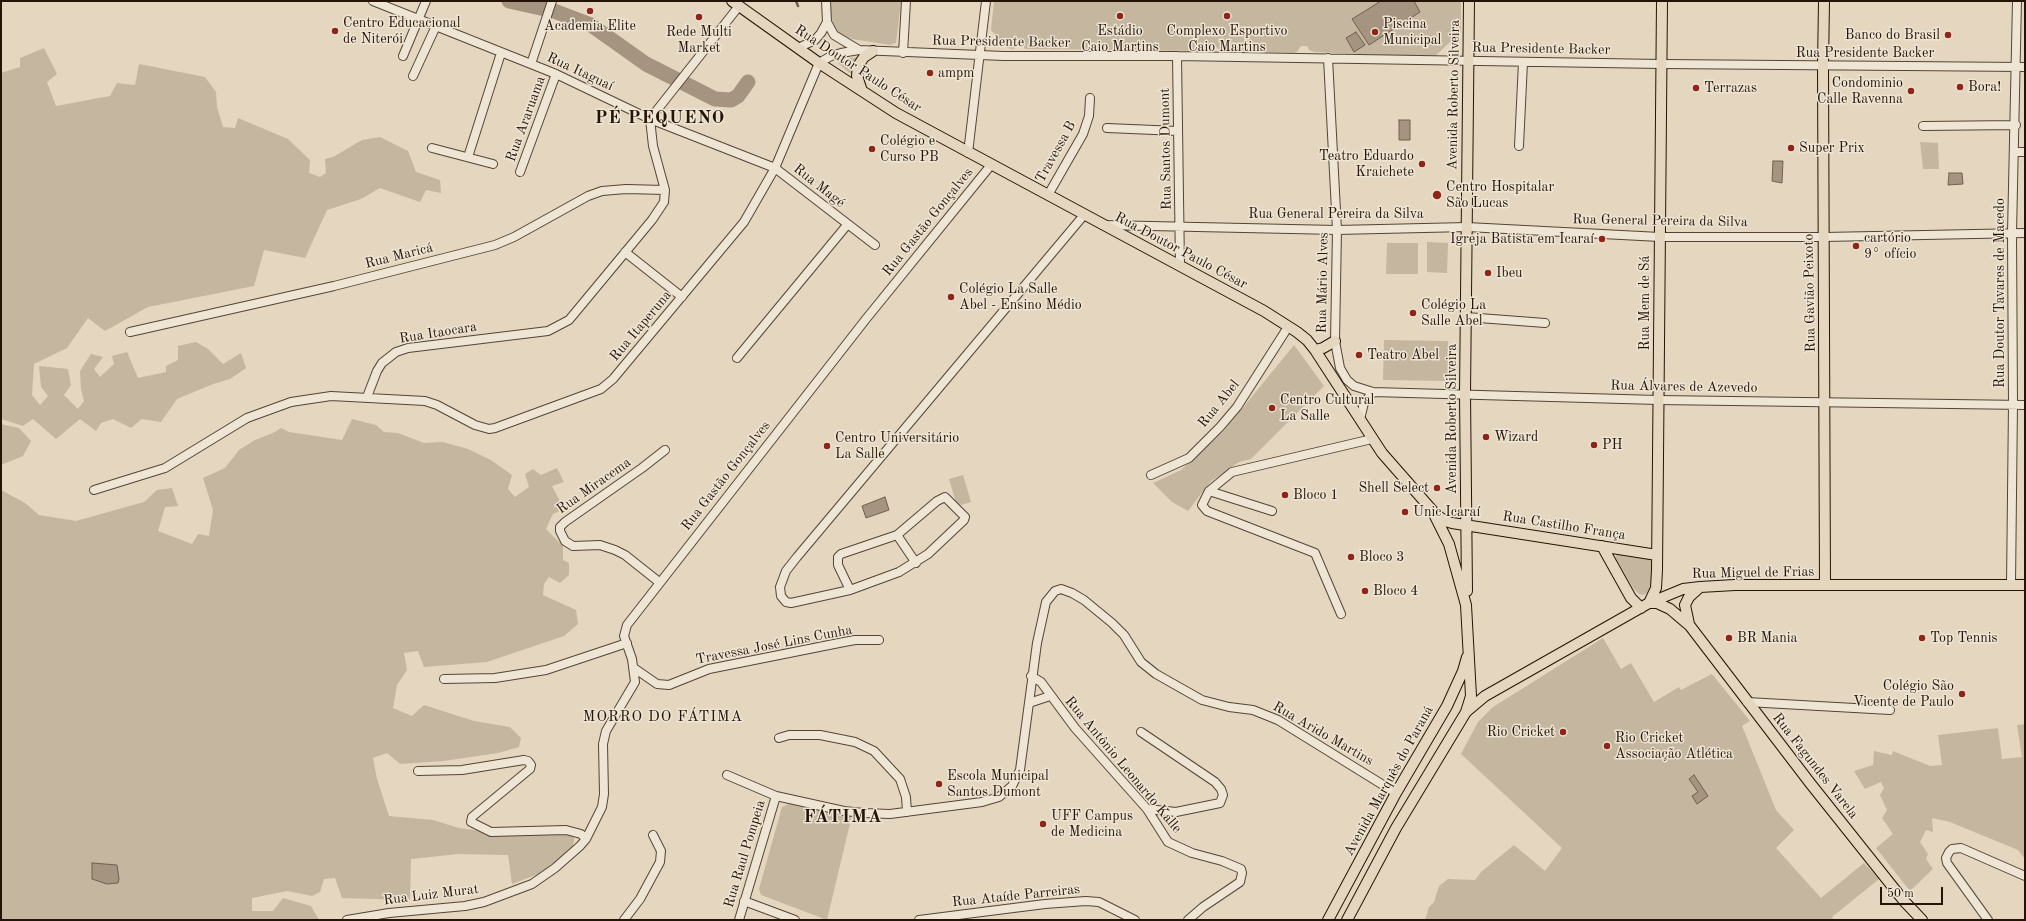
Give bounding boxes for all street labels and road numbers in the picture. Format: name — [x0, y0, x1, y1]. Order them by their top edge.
street label: Avenida Roberto Silveira — [1444, 20, 1464, 170]
street label: Rua Doutor Paulo César — [792, 22, 924, 116]
street label: Rua Presidente Backer — [932, 32, 1070, 52]
street label: Rua Presidente Backer — [1472, 39, 1610, 59]
street label: Rua Presidente Backer — [1796, 45, 1934, 61]
street label: Rua Itaguaí — [544, 49, 616, 95]
street label: Rua Araruama — [503, 74, 549, 164]
street label: Rua Santos Dumont — [1157, 88, 1175, 210]
street label: Travessa B — [1032, 118, 1080, 186]
street label: Rua Magé — [790, 161, 848, 211]
street label: Rua Gastão Gonçalves — [879, 164, 977, 280]
street label: Rua Doutor Tavares de Macedo — [1992, 198, 2008, 388]
street label: Rua General Pereira da Silva — [1248, 206, 1424, 222]
street label: Rua Doutor Paulo César — [1112, 209, 1250, 293]
street label: Rua General Pereira da Silva — [1572, 211, 1748, 231]
street label: Rua Mário Alves — [1314, 232, 1332, 334]
street label: Rua Gavião Peixoto — [1801, 234, 1819, 352]
street label: Rua Maricá — [363, 239, 435, 273]
street label: Rua Mem de Sá — [1637, 256, 1653, 350]
street label: Rua Itaperuna — [607, 287, 675, 365]
street label: Rua Itaocara — [398, 319, 478, 347]
street label: Avenida Roberto Silveira — [1444, 344, 1460, 494]
street label: Rua Abel — [1195, 377, 1243, 431]
street label: Rua Álvares de Azevedo — [1610, 377, 1758, 397]
street label: Rua Gastão Gonçalves — [678, 418, 774, 534]
street label: Rua Miracema — [554, 454, 634, 518]
street label: Rua Castilho França — [1501, 508, 1627, 544]
street label: Rua Miguel de Frias — [1692, 564, 1814, 582]
street label: Travessa José Lins Cunha — [694, 622, 854, 668]
street label: Rua Antônio Leonardo Kalle — [1061, 693, 1185, 837]
street label: Rua Arido Martins — [1270, 698, 1376, 770]
street label: Avenida Marquês do Paraná — [1341, 703, 1437, 859]
street label: Rua Fagundes Varela — [1768, 710, 1862, 822]
street label: Rua Raul Pompeia — [721, 798, 769, 910]
street label: Rua Luiz Murat — [382, 881, 480, 909]
street label: Rua Ataíde Parreiras — [951, 881, 1081, 911]

